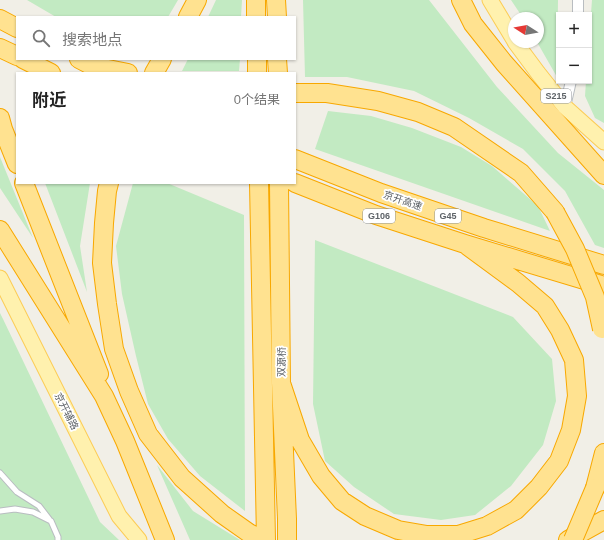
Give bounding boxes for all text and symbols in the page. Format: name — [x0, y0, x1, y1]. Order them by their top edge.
north arrow — [508, 12, 544, 48]
map controls — [556, 12, 592, 84]
button: + — [556, 12, 592, 48]
search box — [16, 16, 296, 60]
icon: search — [30, 27, 52, 49]
text: 搜索地点 — [62, 31, 122, 48]
button: − — [556, 48, 592, 84]
road number: S215 — [541, 89, 571, 103]
text: 附近 — [32, 91, 66, 110]
text: 0个结果 — [234, 92, 280, 107]
street label: 京开高速 — [382, 189, 424, 212]
road number: G106 — [363, 209, 395, 223]
road number: G45 — [435, 209, 461, 223]
street label: 双源桥 — [276, 347, 287, 377]
street label: 京开辅路 — [53, 391, 81, 432]

